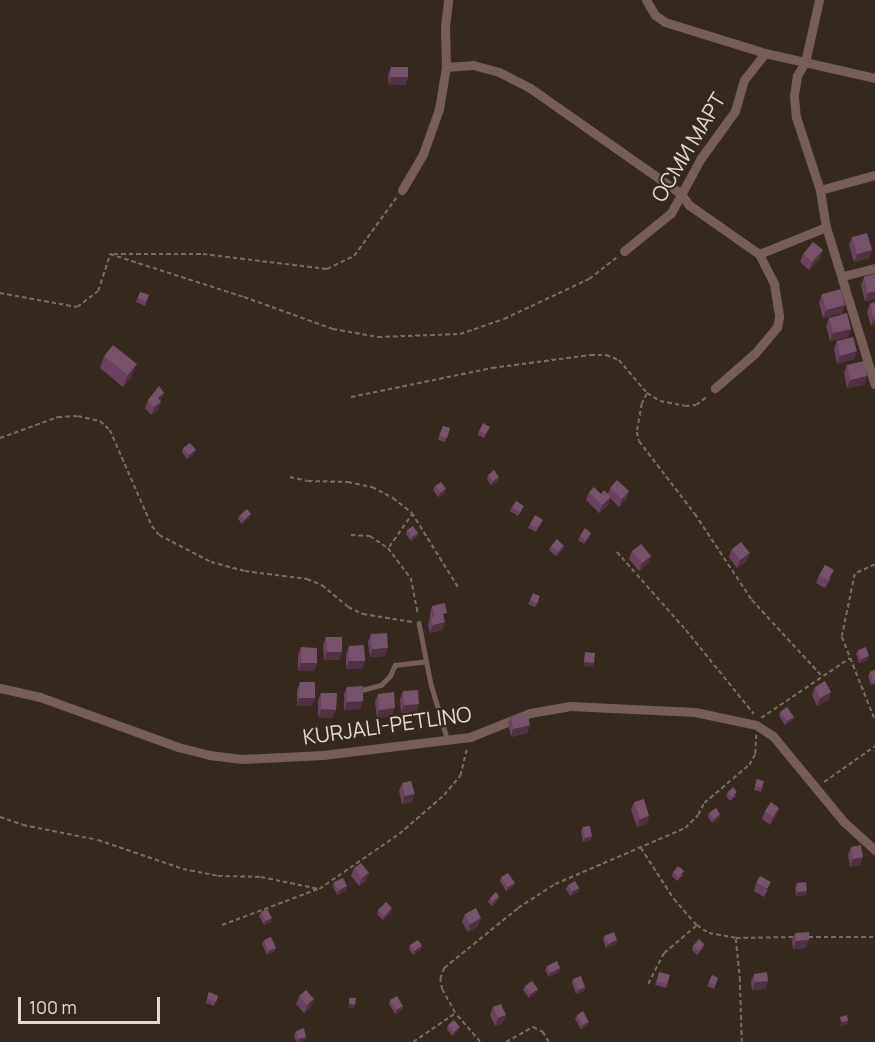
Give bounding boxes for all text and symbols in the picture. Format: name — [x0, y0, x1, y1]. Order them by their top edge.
street label: ОСМИ МАРТ — [646, 88, 730, 206]
street label: KURJALI-PETLINO — [301, 701, 473, 749]
scale bar — [21, 985, 164, 1023]
text: 100 m — [29, 995, 77, 1019]

